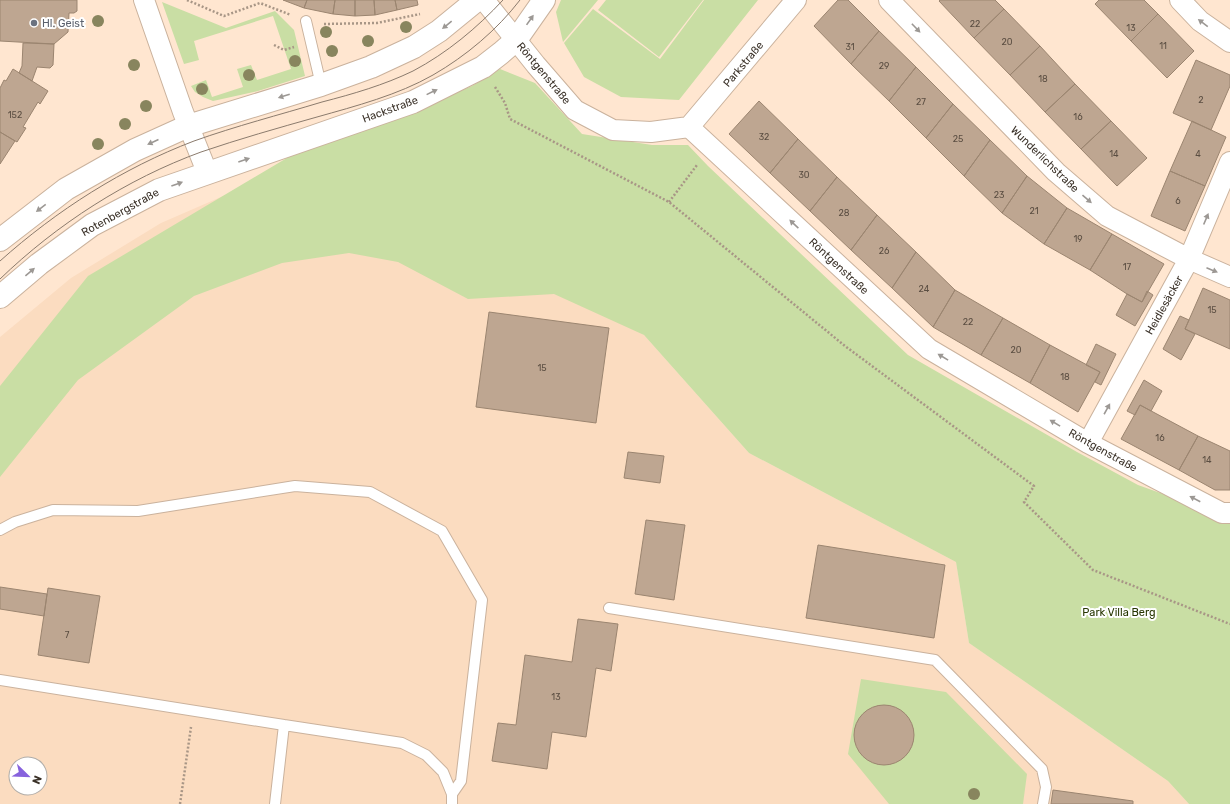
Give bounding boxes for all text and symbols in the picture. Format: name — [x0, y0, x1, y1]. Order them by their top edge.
one-way arrow — [526, 15, 534, 25]
place label: Hl. Geist — [42, 17, 85, 30]
marker: Hl. Geist — [29, 18, 39, 28]
house number: 22 — [970, 19, 980, 29]
one-way arrow — [441, 20, 452, 29]
one-way arrow — [1198, 20, 1208, 28]
one-way arrow — [912, 23, 921, 33]
house number: 13 — [1126, 23, 1136, 33]
house number: 20 — [1002, 37, 1013, 47]
street label: Parkstraße — [721, 39, 766, 90]
street label: Röntgenstraße — [514, 40, 573, 107]
house number: 11 — [1159, 41, 1167, 51]
house number: 31 — [845, 42, 855, 52]
house number: 29 — [879, 61, 889, 71]
house number: 18 — [1038, 74, 1048, 84]
one-way arrow — [427, 89, 438, 95]
one-way arrow — [277, 93, 289, 99]
street label: Hackstraße — [361, 93, 420, 126]
house number: 2 — [1198, 95, 1204, 105]
house number: 27 — [916, 97, 926, 107]
house number: 152 — [8, 110, 22, 120]
house number: 16 — [1073, 112, 1083, 122]
street label: Wunderlichstraße — [1008, 124, 1081, 195]
house number: 32 — [759, 132, 769, 142]
house number: 25 — [953, 134, 963, 144]
one-way arrow — [147, 139, 158, 145]
house number: 14 — [1109, 149, 1119, 159]
house number: 4 — [1195, 149, 1201, 159]
one-way arrow — [239, 156, 251, 162]
house number: 30 — [798, 170, 810, 180]
one-way arrow — [171, 180, 183, 186]
street label: Rotenbergstraße — [79, 186, 161, 239]
house number: 23 — [994, 190, 1004, 200]
one-way arrow — [1082, 195, 1093, 204]
house number: 6 — [1175, 196, 1181, 206]
one-way arrow — [36, 204, 47, 212]
house number: 21 — [1029, 206, 1039, 216]
house number: 28 — [838, 208, 850, 218]
one-way arrow — [1202, 213, 1209, 225]
one-way arrow — [789, 219, 799, 228]
house number: 19 — [1073, 234, 1083, 244]
street label: Röntgenstraße — [806, 236, 871, 297]
house number: 26 — [879, 246, 890, 256]
house number: 17 — [1123, 262, 1132, 272]
one-way arrow — [24, 267, 35, 276]
one-way arrow — [1207, 267, 1219, 273]
street label: Heidlesäcker — [1143, 273, 1186, 337]
house number: 24 — [919, 284, 930, 294]
house number: 15 — [1207, 305, 1217, 315]
house number: 22 — [963, 317, 973, 327]
house number: 20 — [1011, 345, 1022, 355]
one-way arrow — [937, 353, 949, 360]
house number: 15 — [537, 363, 547, 373]
house number: 18 — [1060, 372, 1070, 382]
one-way arrow — [1103, 403, 1110, 414]
one-way arrow — [1049, 419, 1061, 426]
street label: Röntgenstraße — [1066, 426, 1139, 475]
house number: 16 — [1155, 433, 1165, 443]
house number: 14 — [1202, 455, 1212, 465]
one-way arrow — [1189, 495, 1200, 502]
park label: Park Villa Berg — [1082, 606, 1156, 619]
house number: 7 — [65, 630, 70, 640]
house number: 13 — [551, 692, 561, 702]
north arrow — [8, 756, 48, 796]
text: N — [29, 774, 44, 786]

